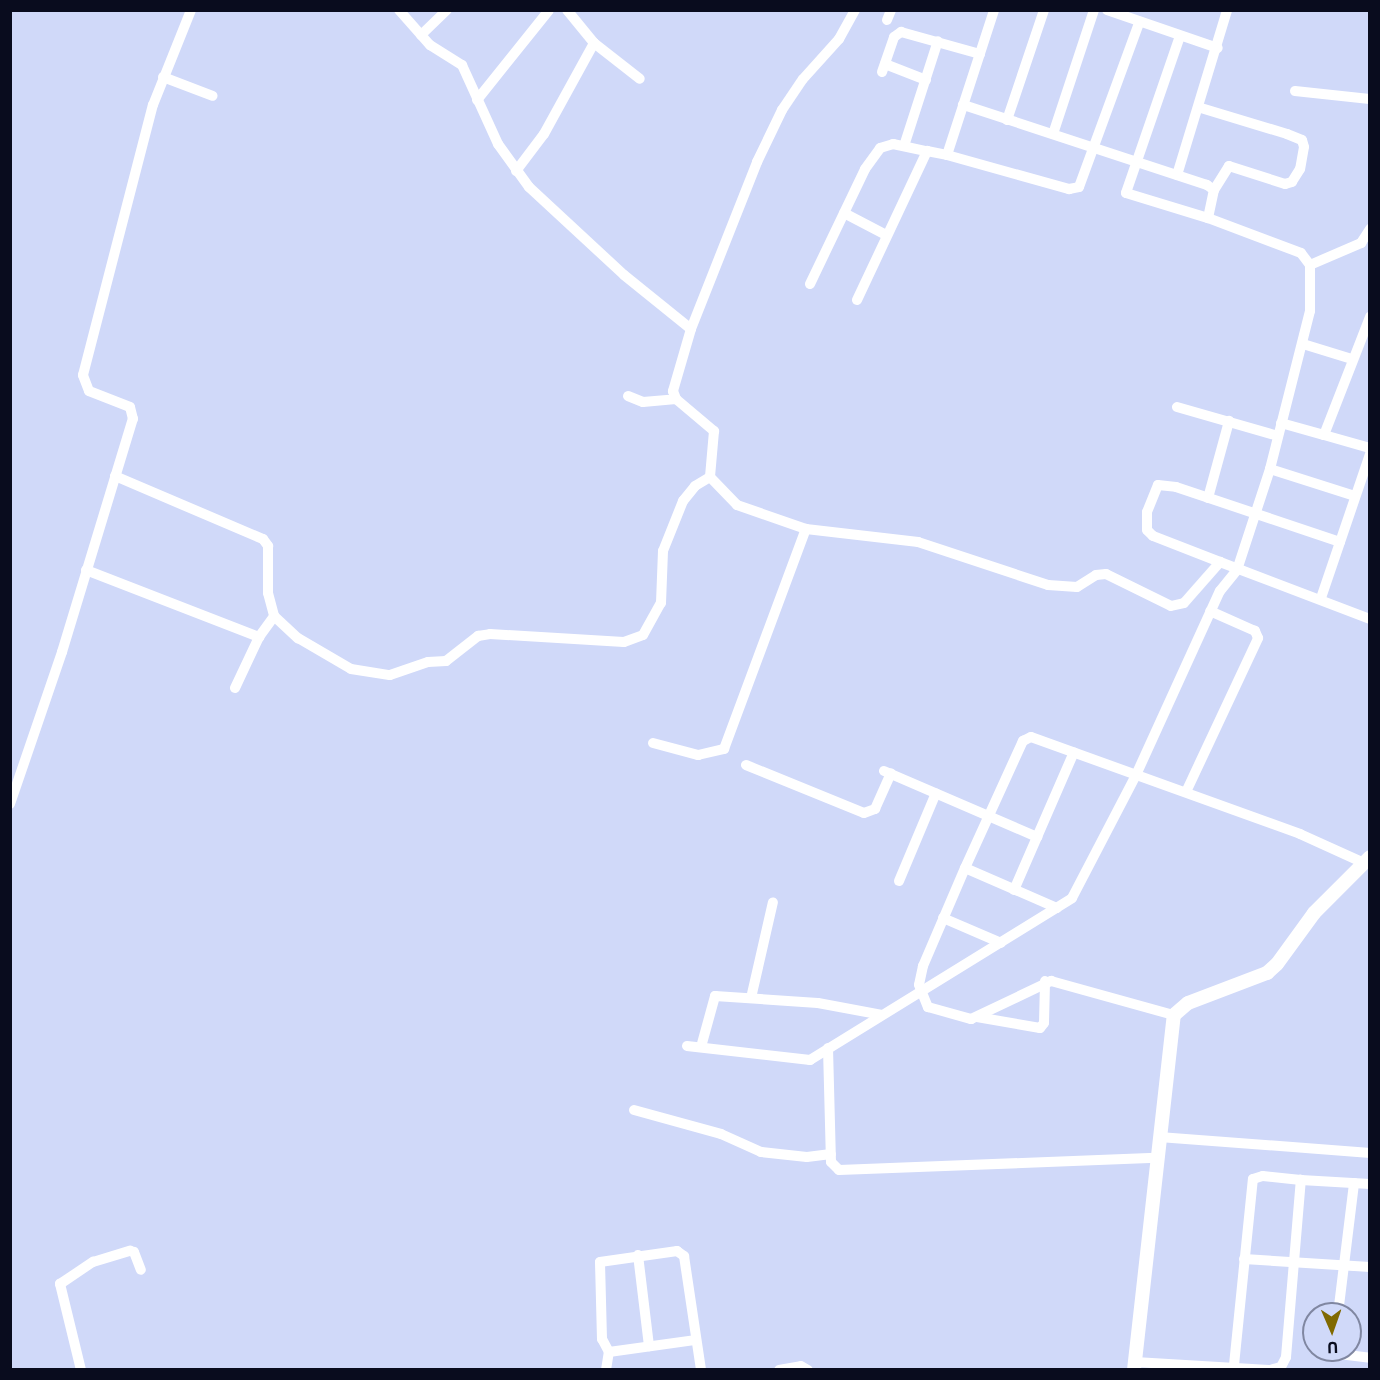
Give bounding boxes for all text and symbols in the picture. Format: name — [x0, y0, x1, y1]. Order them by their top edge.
north arrow — [1302, 1302, 1362, 1362]
text: U — [1327, 1338, 1338, 1358]

